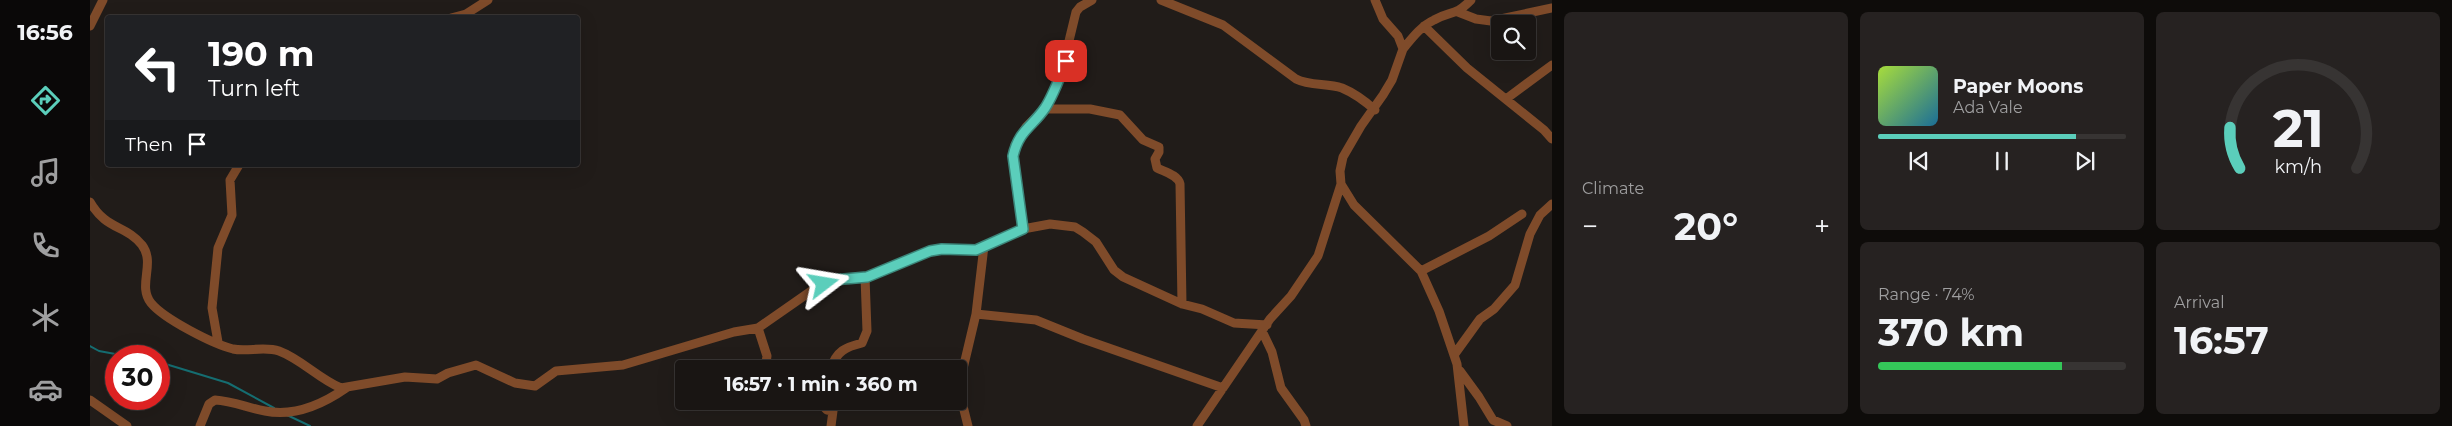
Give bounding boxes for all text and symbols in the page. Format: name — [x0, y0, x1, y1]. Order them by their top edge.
map controls — [1491, 15, 1536, 60]
button: search — [1491, 15, 1536, 60]
text: 16:56 — [17, 19, 73, 46]
text: 190 m — [208, 32, 314, 75]
icon: left — [125, 35, 190, 100]
pin — [1045, 40, 1087, 82]
icon: arrive — [1052, 47, 1080, 75]
text: Turn left — [208, 75, 300, 102]
text: Paper Moons — [1953, 75, 2083, 98]
icon: directions — [28, 83, 63, 118]
text: 21 — [2272, 97, 2324, 160]
text: Ada Vale — [1953, 98, 2023, 117]
icon: arrive — [183, 130, 211, 158]
text: Then — [125, 133, 173, 156]
icon: previous — [1905, 147, 1933, 175]
icon: pause — [1988, 147, 2016, 175]
icon: next — [2071, 147, 2099, 175]
icon: music — [28, 155, 63, 190]
text: km/h — [2274, 156, 2322, 177]
text: Climate — [1582, 179, 1644, 198]
text: 20° — [1674, 203, 1738, 250]
text: − — [1582, 209, 1598, 243]
text: + — [1814, 209, 1830, 243]
icon: phone — [28, 228, 63, 263]
position arrow — [797, 257, 849, 309]
text: Range · 74% — [1878, 285, 1975, 304]
text: Arrival — [2174, 293, 2224, 312]
icon: climate — [28, 300, 63, 335]
text: 370 km — [1878, 309, 2024, 356]
text: 16:57 — [2174, 317, 2269, 364]
speed limit sign: 30 — [105, 345, 170, 410]
icon: car — [28, 372, 63, 407]
text: 16:57 · 1 min · 360 m — [724, 373, 918, 396]

